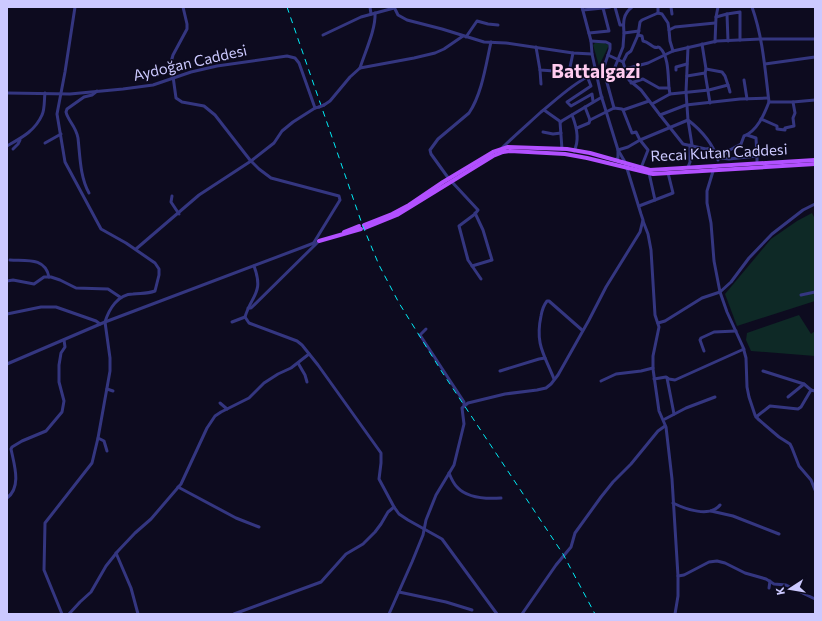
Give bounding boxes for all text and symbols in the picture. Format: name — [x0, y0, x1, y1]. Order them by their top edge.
street label: Aydoğan Caddesi — [131, 40, 248, 84]
district label: Battalgazi — [551, 59, 641, 82]
street label: Recai Kutan Caddesi — [650, 139, 788, 165]
north arrow — [770, 569, 810, 609]
text: K — [773, 586, 787, 596]

